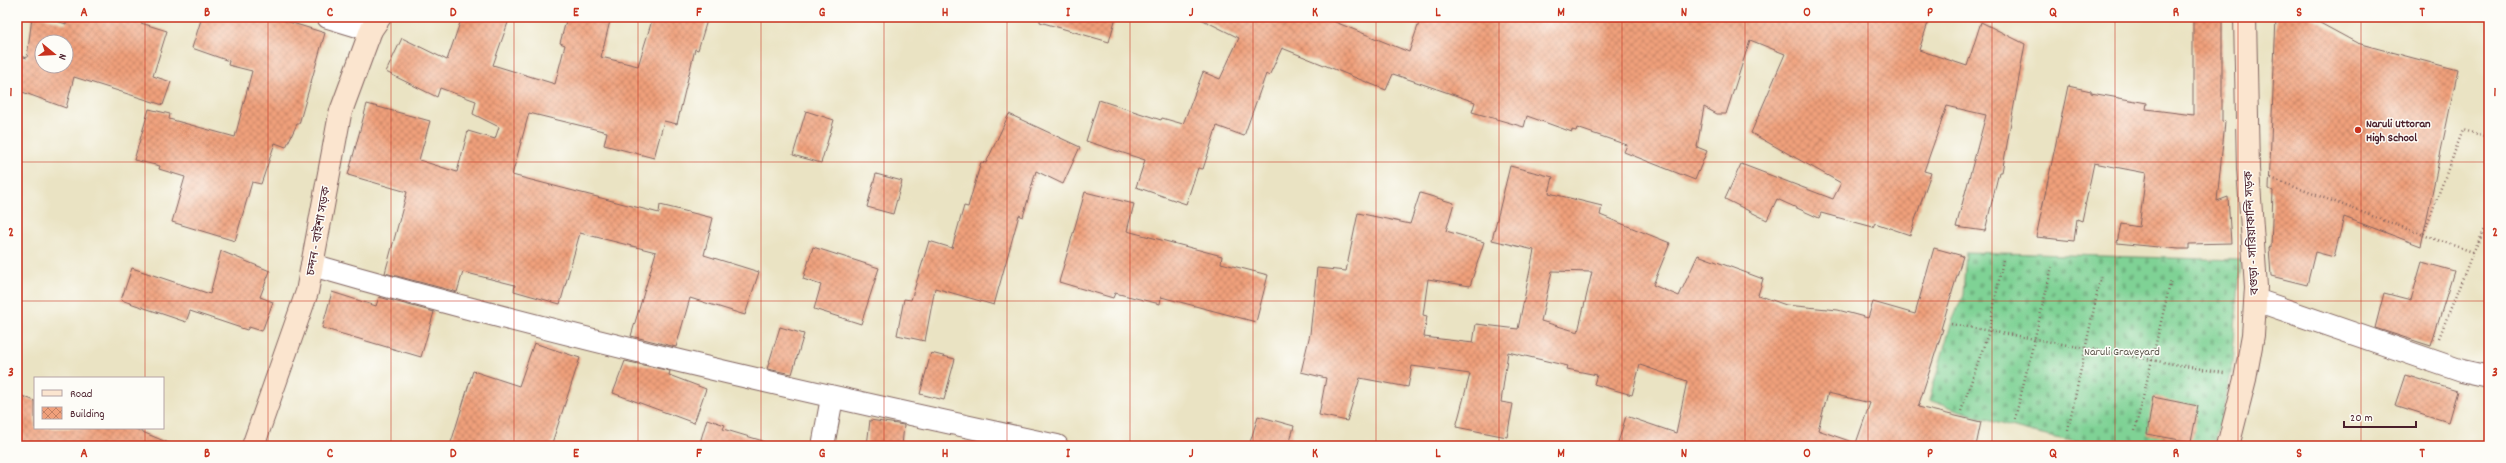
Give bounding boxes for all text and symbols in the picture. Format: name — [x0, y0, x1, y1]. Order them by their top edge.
text: A — [80, 4, 88, 23]
text: B — [204, 4, 210, 23]
text: C — [327, 4, 334, 23]
text: D — [450, 4, 457, 23]
text: E — [573, 4, 580, 23]
text: F — [696, 4, 702, 23]
text: G — [819, 4, 826, 23]
text: H — [942, 4, 949, 23]
text: I — [1066, 4, 1071, 23]
text: J — [1189, 4, 1194, 23]
text: K — [1312, 4, 1318, 23]
text: L — [1435, 4, 1441, 23]
text: M — [1557, 4, 1565, 23]
text: N — [1681, 4, 1687, 23]
text: O — [1803, 4, 1811, 23]
text: P — [1927, 4, 1933, 23]
text: Q — [2049, 4, 2057, 23]
text: R — [2173, 4, 2179, 23]
text: S — [2296, 4, 2302, 23]
text: T — [2419, 4, 2425, 23]
north arrow — [34, 34, 74, 74]
text: N — [53, 51, 70, 62]
text: 1 — [10, 84, 13, 103]
text: 1 — [2494, 84, 2497, 103]
place label: Naruli Uttoran High School — [2366, 116, 2431, 147]
marker: Naruli Uttoran High School — [2353, 125, 2363, 135]
street label: বগুড়া - সারিয়াকান্দি সড়ক — [2240, 170, 2264, 296]
street label: চন্দন - বাইশা সড়ক — [302, 185, 336, 278]
text: 2 — [8, 224, 14, 243]
text: 2 — [2492, 224, 2498, 243]
park label: Naruli Graveyard — [2084, 344, 2160, 361]
text: 3 — [8, 364, 14, 383]
text: 3 — [2492, 364, 2498, 383]
legend — [34, 377, 164, 429]
text: Road — [70, 386, 92, 403]
scale bar — [2344, 403, 2416, 429]
text: Building — [70, 406, 105, 423]
text: 20 m — [2350, 410, 2373, 427]
text: A — [80, 445, 88, 463]
text: B — [204, 445, 210, 463]
text: C — [327, 445, 334, 463]
text: D — [450, 445, 457, 463]
text: E — [573, 445, 580, 463]
text: F — [696, 445, 702, 463]
text: G — [819, 445, 826, 463]
text: H — [942, 445, 949, 463]
text: I — [1066, 445, 1071, 463]
text: J — [1189, 445, 1194, 463]
text: K — [1312, 445, 1318, 463]
text: L — [1435, 445, 1441, 463]
text: M — [1557, 445, 1565, 463]
text: N — [1681, 445, 1687, 463]
text: O — [1803, 445, 1811, 463]
text: P — [1927, 445, 1933, 463]
text: Q — [2049, 445, 2057, 463]
text: R — [2173, 445, 2179, 463]
text: S — [2296, 445, 2302, 463]
text: T — [2419, 445, 2425, 463]

